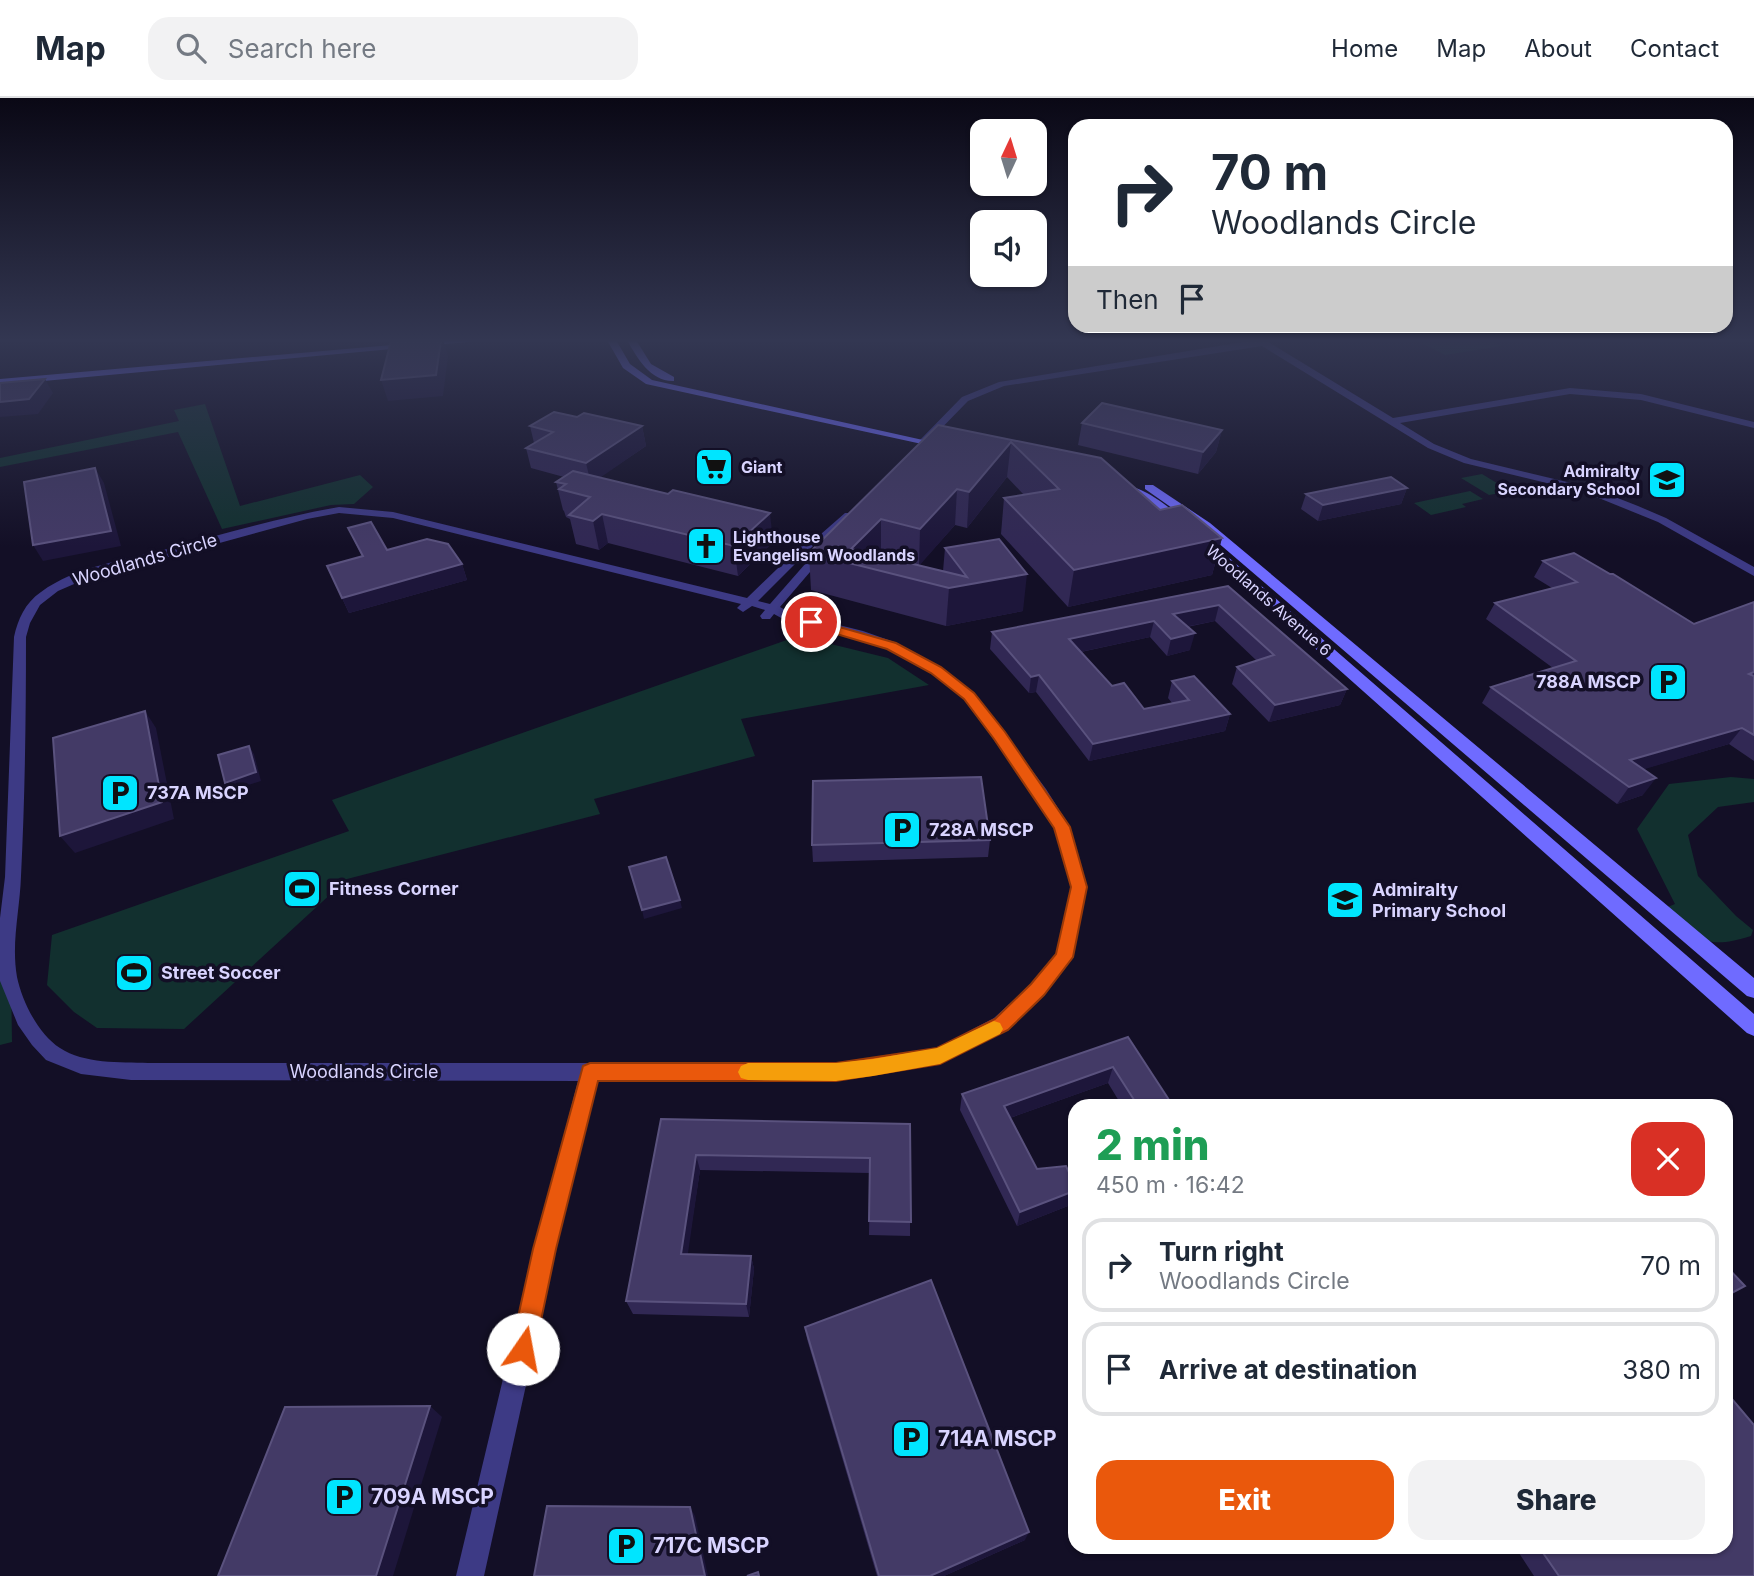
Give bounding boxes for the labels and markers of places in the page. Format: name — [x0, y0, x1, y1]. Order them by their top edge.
supermarket icon: Giant — [693, 446, 735, 488]
place label: Giant — [741, 457, 783, 477]
school or university icon: Admiralty Secondary School — [1646, 459, 1688, 501]
place label: Admiralty Secondary School — [1497, 461, 1640, 499]
church icon: Lighthouse Evangelism Woodlands — [685, 525, 727, 567]
place label: Lighthouse Evangelism Woodlands — [733, 527, 915, 565]
pin — [781, 592, 841, 652]
parking icon: 788A MSCP — [1647, 661, 1689, 703]
place label: 788A MSCP — [1536, 671, 1641, 692]
parking icon: 737A MSCP — [99, 772, 141, 814]
place label: 737A MSCP — [147, 782, 249, 803]
parking icon: 728A MSCP — [881, 809, 923, 851]
place label: 728A MSCP — [929, 819, 1034, 840]
sports icon: Fitness Corner — [281, 868, 323, 910]
place label: Fitness Corner — [329, 878, 458, 899]
school or university icon: Admiralty Primary School — [1324, 879, 1366, 921]
place label: Admiralty Primary School — [1372, 879, 1506, 921]
sports icon: Street Soccer — [113, 952, 155, 994]
place label: Street Soccer — [161, 962, 281, 983]
parking icon: 714A MSCP — [890, 1418, 932, 1460]
place label: 714A MSCP — [938, 1426, 1057, 1451]
parking icon: 709A MSCP — [323, 1476, 365, 1518]
place label: 709A MSCP — [371, 1484, 494, 1509]
parking icon: 717C MSCP — [605, 1525, 647, 1567]
place label: 717C MSCP — [653, 1533, 769, 1558]

